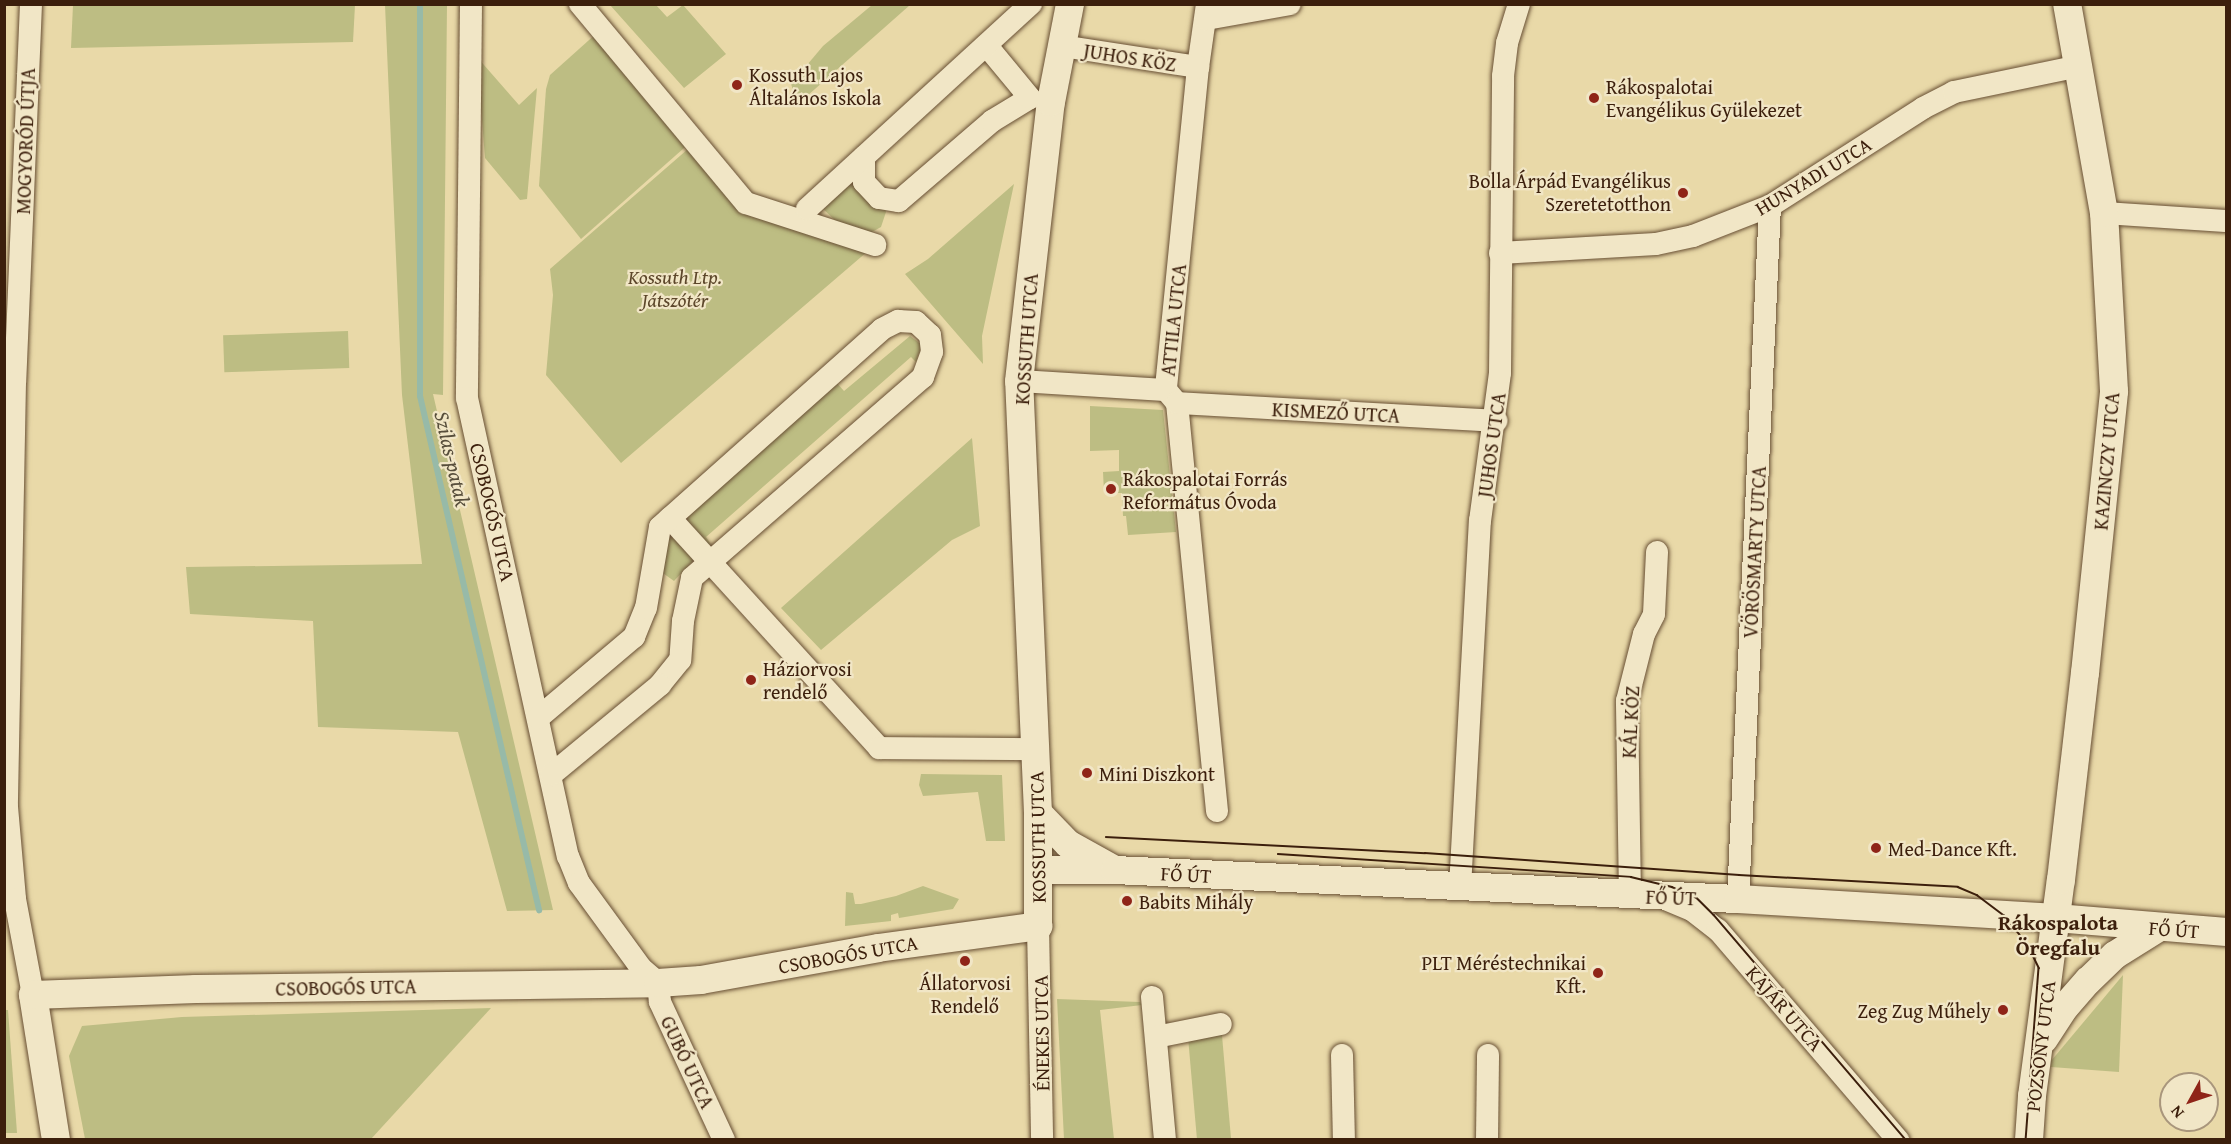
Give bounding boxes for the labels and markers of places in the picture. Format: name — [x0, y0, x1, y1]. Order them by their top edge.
place label: Kossuth Lajos Általános Iskola — [749, 62, 881, 109]
place label: Rákospalotai Evangélikus Gyülekezet — [1606, 74, 1802, 121]
marker: Kossuth Lajos Általános Iskola — [730, 78, 744, 92]
marker: Rákospalotai Evangélikus Gyülekezet — [1587, 91, 1601, 105]
place label: Bolla Árpád Evangélikus Szeretetotthon — [1469, 169, 1671, 216]
marker: Bolla Árpád Evangélikus Szeretetotthon — [1676, 186, 1690, 200]
place label: Rákospalotai Forrás Református Óvoda — [1123, 466, 1288, 513]
marker: Rákospalotai Forrás Református Óvoda — [1104, 482, 1118, 496]
place label: Háziorvosi rendelő — [763, 656, 852, 703]
marker: Háziorvosi rendelő — [744, 673, 758, 687]
place label: Mini Diszkont — [1099, 761, 1215, 785]
marker: Mini Diszkont — [1080, 766, 1094, 780]
place label: Med-Dance Kft. — [1888, 836, 2017, 860]
marker: Med-Dance Kft. — [1869, 841, 1883, 855]
place label: Babits Mihály — [1139, 889, 1253, 913]
marker: Babits Mihály — [1120, 894, 1134, 908]
place label: PLT Méréstechnikai Kft. — [1421, 950, 1586, 997]
marker: Állatorvosi Rendelő — [958, 954, 972, 968]
marker: PLT Méréstechnikai Kft. — [1591, 966, 1605, 980]
place label: Állatorvosi Rendelő — [919, 970, 1011, 1017]
place label: Zeg Zug Műhely — [1857, 998, 1991, 1022]
marker: Zeg Zug Műhely — [1996, 1003, 2010, 1017]

